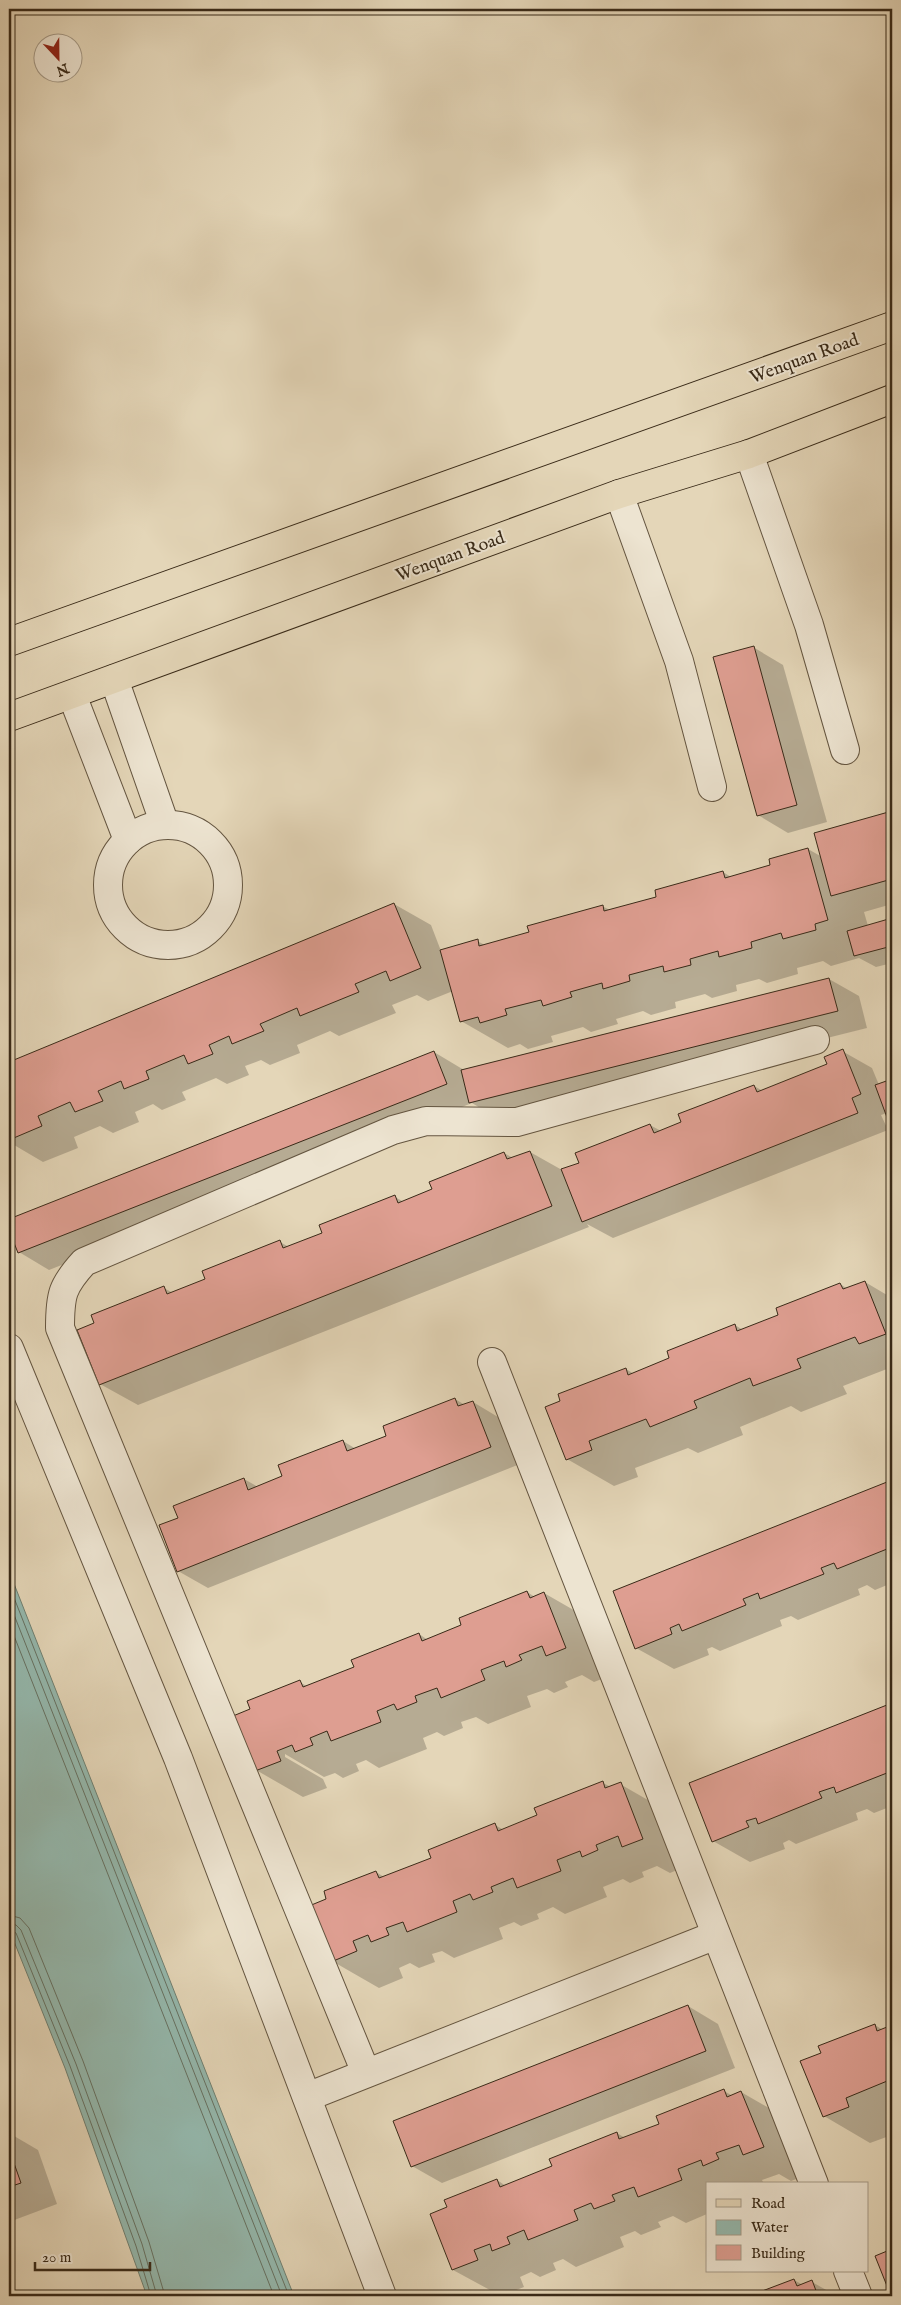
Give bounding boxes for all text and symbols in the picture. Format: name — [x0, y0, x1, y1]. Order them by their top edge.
north arrow — [32, 32, 82, 82]
text: N — [54, 58, 72, 80]
street label: Wenquan Road — [747, 329, 863, 390]
street label: Wenquan Road — [393, 527, 509, 588]
legend — [706, 2182, 868, 2272]
text: Road — [751, 2194, 786, 2213]
text: Water — [751, 2218, 789, 2237]
scale bar — [35, 2240, 150, 2272]
text: Building — [751, 2244, 806, 2263]
text: 20 m — [42, 2248, 72, 2267]

